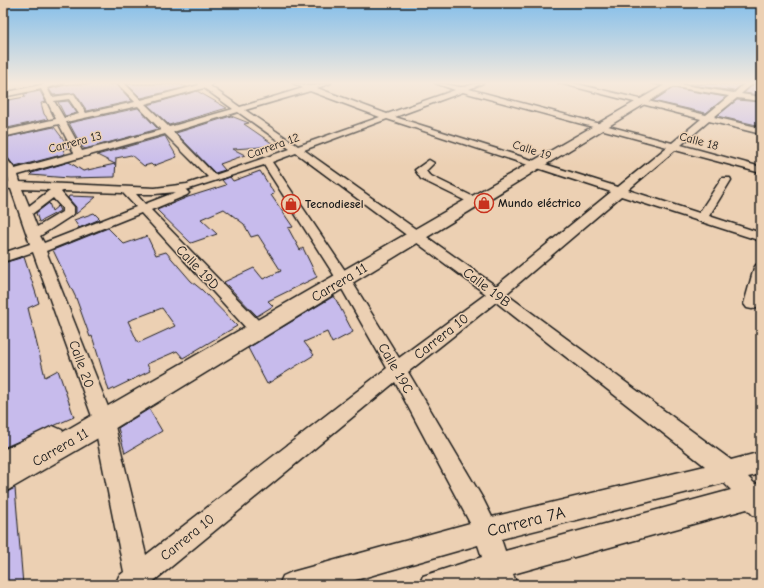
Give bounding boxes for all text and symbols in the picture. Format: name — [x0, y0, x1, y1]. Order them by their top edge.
street label: Carrera 13 — [47, 128, 103, 156]
street label: Calle 18 — [678, 129, 720, 153]
street label: Carrera 12 — [245, 130, 301, 162]
street label: Calle 19 — [511, 137, 553, 163]
shop icon: Mundo eléctrico — [473, 192, 495, 214]
shop icon: Tecnodiesel — [280, 193, 302, 215]
place label: Mundo eléctrico — [498, 196, 581, 210]
place label: Tecnodiesel — [305, 197, 363, 211]
street label: Calle 19D — [172, 242, 223, 293]
street label: Carrera 11 — [308, 259, 370, 306]
street label: Calle 19B — [459, 264, 514, 311]
street label: Carrera 10 — [410, 310, 472, 363]
street label: Calle 20 — [65, 338, 98, 390]
street label: Calle 19C — [374, 340, 417, 397]
street label: Carrera 11 — [29, 425, 91, 470]
street label: Carrera 7A — [485, 503, 567, 540]
street label: Carrera 10 — [157, 510, 218, 564]

